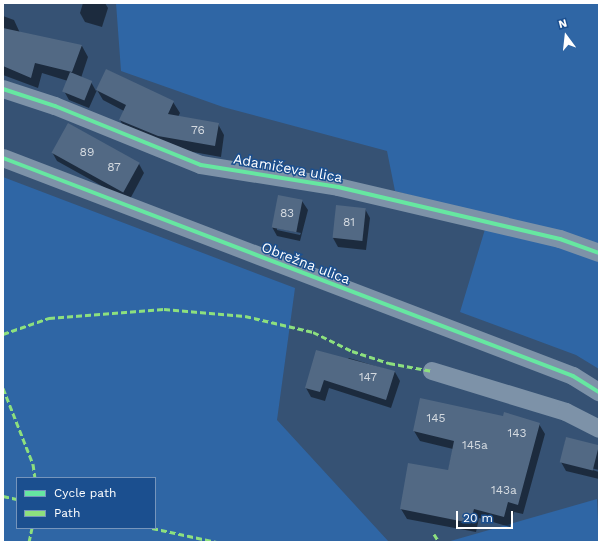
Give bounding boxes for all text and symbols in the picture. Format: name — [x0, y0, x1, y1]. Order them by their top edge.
north arrow — [546, 16, 586, 56]
text: N — [557, 17, 568, 31]
house number: 76 — [191, 124, 205, 138]
house number: 89 — [80, 146, 94, 160]
street label: Adamičeva ulica — [232, 150, 344, 186]
house number: 87 — [107, 161, 121, 175]
house number: 83 — [280, 207, 294, 221]
house number: 81 — [343, 216, 355, 230]
street label: Obrežna ulica — [259, 238, 353, 288]
house number: 147 — [359, 371, 377, 385]
house number: 145 — [427, 412, 445, 426]
house number: 143 — [507, 427, 527, 441]
house number: 145a — [462, 439, 488, 453]
legend — [16, 477, 156, 529]
house number: 143a — [491, 484, 517, 498]
text: Cycle path — [54, 486, 116, 500]
scale bar — [458, 503, 515, 529]
text: Path — [54, 506, 80, 520]
text: 20 m — [463, 511, 493, 525]

